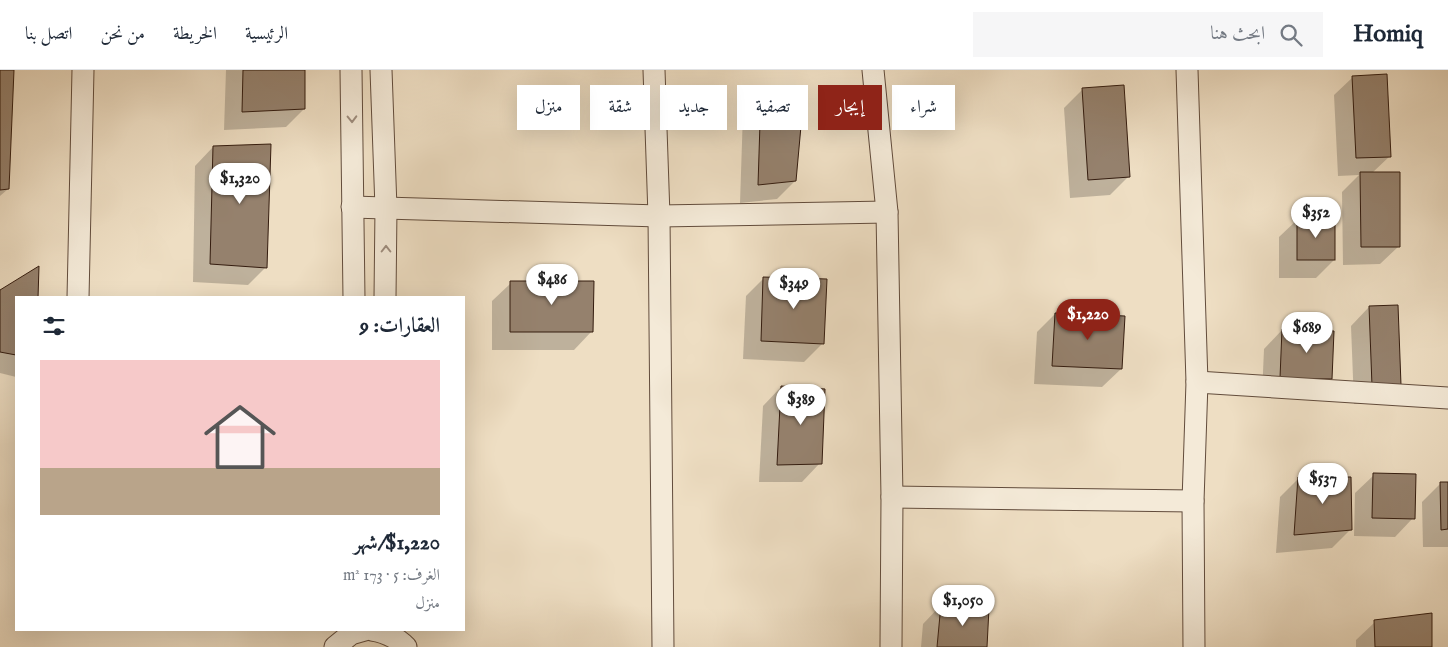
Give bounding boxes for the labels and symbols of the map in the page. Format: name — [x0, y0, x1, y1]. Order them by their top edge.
one-way arrow — [346, 115, 357, 123]
pin: $1,320 — [199, 162, 281, 205]
pin: $352 — [1286, 196, 1346, 239]
one-way arrow — [381, 245, 391, 252]
pin: $486 — [522, 264, 582, 306]
pin: $349 — [764, 268, 824, 310]
pin: $1,220 — [1047, 298, 1129, 341]
pin: $689 — [1277, 312, 1337, 354]
pin: $389 — [771, 384, 831, 426]
pin: $537 — [1293, 462, 1353, 505]
pin: $1,050 — [922, 584, 1004, 627]

